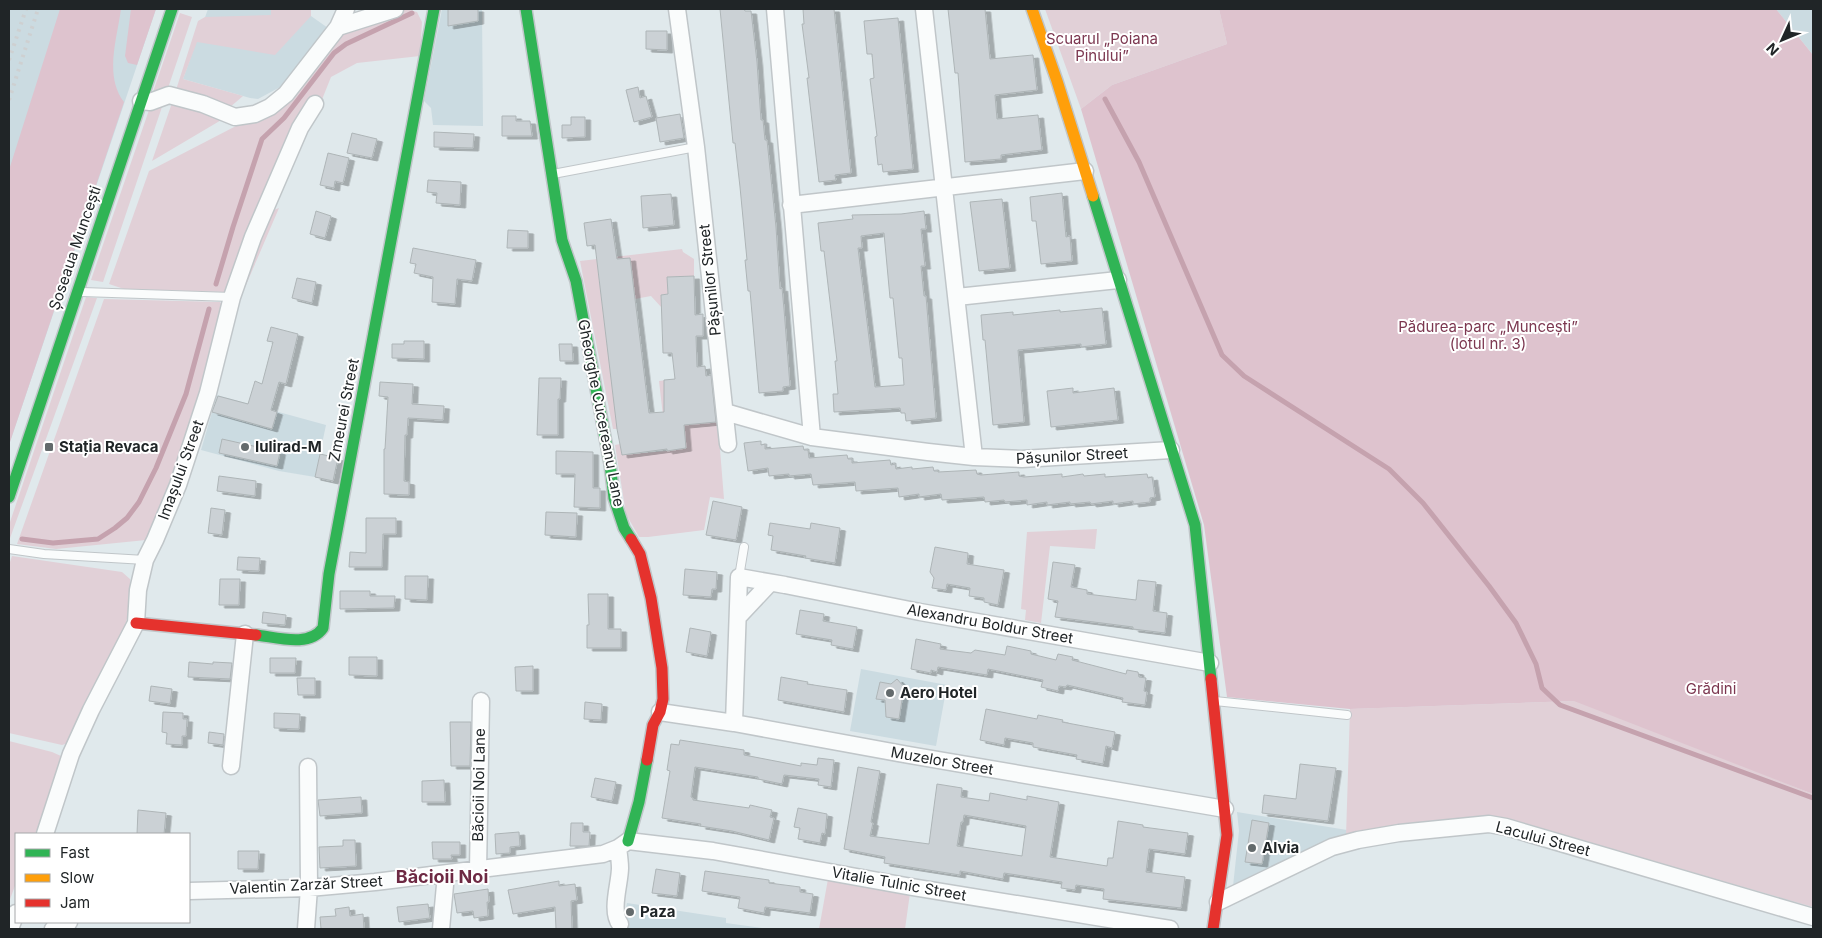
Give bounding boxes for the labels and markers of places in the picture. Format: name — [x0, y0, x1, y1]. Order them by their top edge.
place label: Stația Revaca — [59, 437, 159, 456]
place label: Iulirad-M — [255, 437, 322, 456]
marker: Stația Revaca — [43, 441, 55, 453]
marker: Iulirad-M — [239, 441, 251, 453]
place label: Aero Hotel — [900, 683, 977, 702]
marker: Aero Hotel — [884, 687, 896, 699]
place label: Alvia — [1262, 838, 1299, 857]
marker: Alvia — [1246, 842, 1258, 854]
place label: Paza — [640, 902, 676, 921]
marker: Paza — [624, 906, 636, 918]

